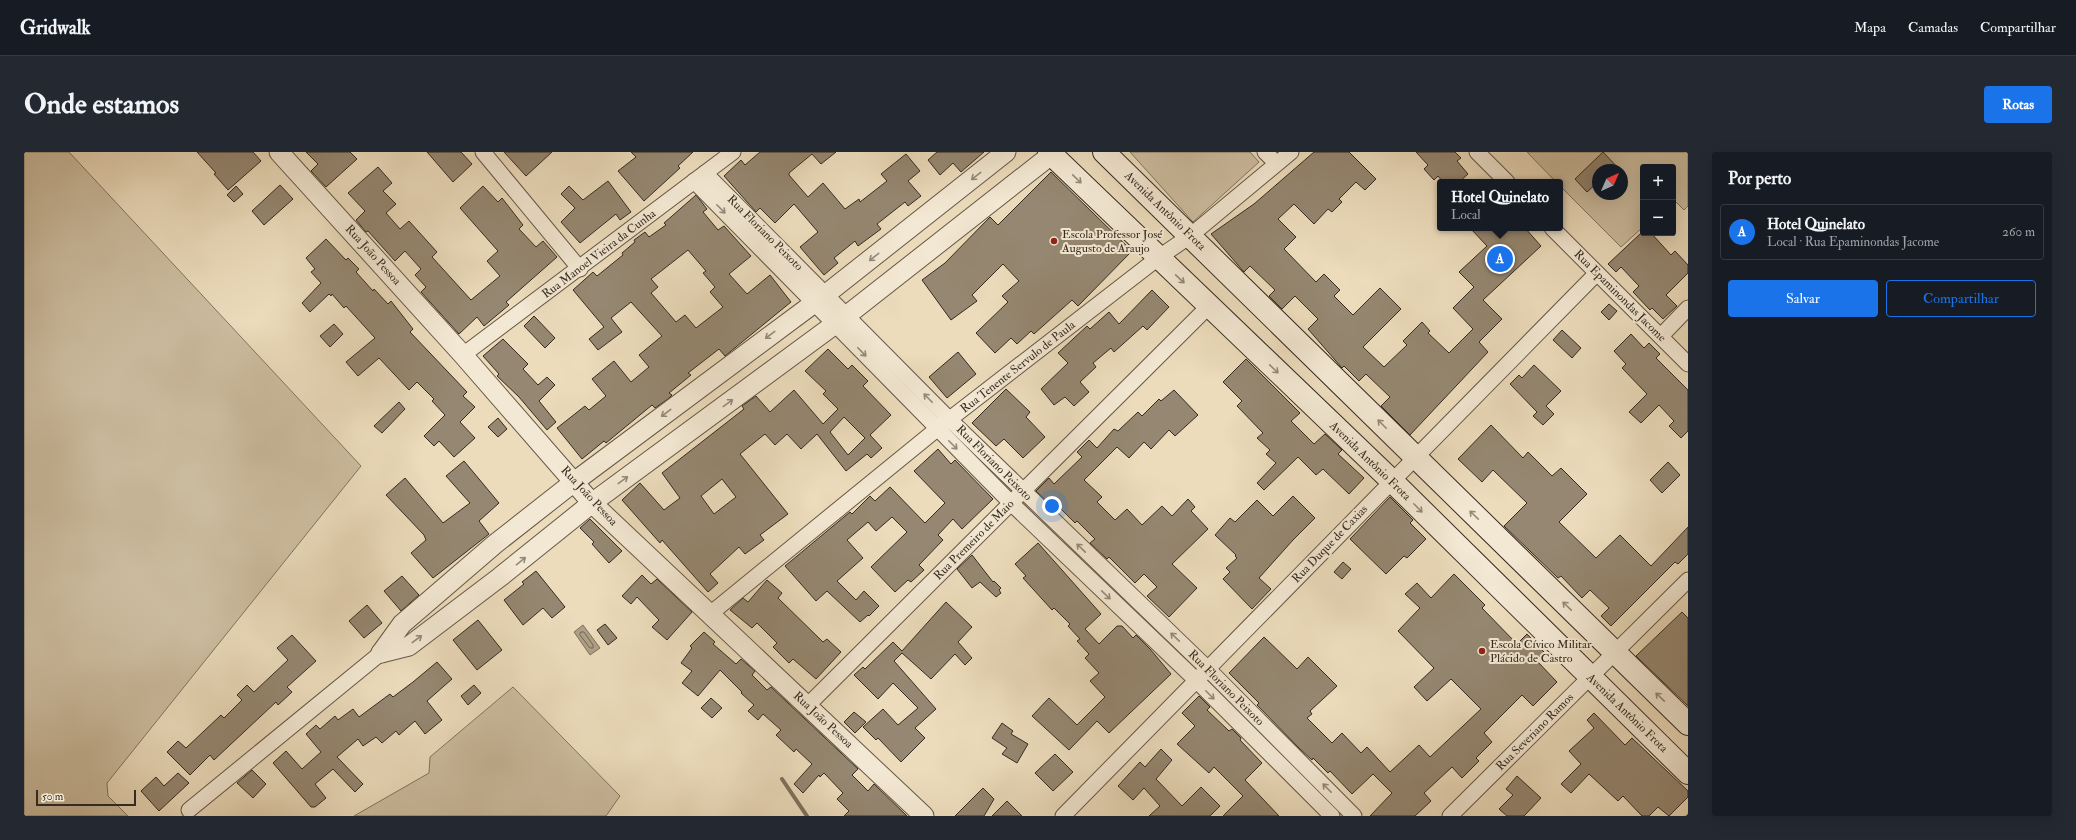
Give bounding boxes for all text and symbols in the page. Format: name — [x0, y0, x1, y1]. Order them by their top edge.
text: Gridwalk — [20, 16, 91, 40]
text: Mapa — [1854, 19, 1886, 36]
text: Camadas — [1908, 19, 1958, 36]
text: Compartilhar — [1980, 19, 2056, 36]
button: Rotas — [1984, 86, 2052, 123]
text: Onde estamos — [24, 87, 179, 122]
north arrow — [1592, 164, 1628, 200]
map controls — [1640, 164, 1676, 236]
button: + — [1640, 164, 1676, 200]
street label: Avenida Antônio Frota — [1120, 168, 1210, 254]
text: Por perto — [1728, 168, 1791, 189]
one-way arrow — [970, 172, 981, 180]
one-way arrow — [1072, 174, 1082, 184]
popup — [1437, 179, 1563, 231]
text: Hotel Quinelato — [1451, 188, 1549, 207]
street label: Rua Floriano Peixoto — [724, 192, 806, 274]
button: − — [1640, 200, 1676, 236]
one-way arrow — [716, 204, 726, 214]
street label: Rua Manoel Vieira da Cunha — [539, 206, 660, 302]
text: Local — [1451, 207, 1481, 223]
text: Hotel Quinelato — [1767, 215, 1865, 234]
street label: Rua João Pessoa — [342, 222, 405, 289]
text: A — [1738, 224, 1746, 240]
text: 260 m — [2002, 224, 2035, 240]
place label: Escola Professor José Augusto de Araujo — [1061, 227, 1163, 256]
text: Local · Rua Epaminondas Jacome — [1767, 234, 1939, 250]
marker: Escola Professor José Augusto de Araujo — [1049, 236, 1059, 246]
pin: A — [1487, 244, 1513, 274]
street label: Rua Epaminondas Jacome — [1571, 247, 1669, 345]
one-way arrow — [868, 252, 879, 261]
one-way arrow — [1175, 274, 1185, 284]
button: Salvar — [1728, 280, 1878, 317]
button: Compartilhar — [1886, 280, 2036, 317]
street label: Rua Tenente Servulo de Paula — [958, 317, 1079, 417]
one-way arrow — [765, 331, 776, 339]
one-way arrow — [858, 347, 867, 357]
one-way arrow — [1269, 364, 1279, 373]
one-way arrow — [923, 393, 933, 403]
one-way arrow — [722, 399, 733, 408]
one-way arrow — [661, 409, 672, 417]
street label: Avenida Antônio Frota — [1325, 418, 1415, 504]
one-way arrow — [1377, 419, 1387, 429]
street label: Rua Floriano Peixoto — [953, 422, 1035, 504]
one-way arrow — [948, 440, 958, 450]
street label: Rua João Pessoa — [557, 463, 621, 530]
one-way arrow — [617, 476, 628, 485]
your location — [1042, 496, 1062, 516]
street label: Rua Premeiro de Maio — [931, 497, 1017, 583]
street label: Rua Duque de Caxias — [1289, 502, 1371, 586]
one-way arrow — [1413, 503, 1423, 513]
one-way arrow — [1469, 510, 1479, 520]
one-way arrow — [1076, 543, 1086, 552]
one-way arrow — [515, 556, 526, 565]
one-way arrow — [1101, 590, 1111, 599]
one-way arrow — [1562, 602, 1572, 611]
one-way arrow — [1170, 633, 1180, 642]
one-way arrow — [411, 635, 422, 643]
place label: Escola Cívico Militar Plácido de Castro — [1490, 637, 1592, 666]
marker: Escola Cívico Militar Plácido de Castro — [1477, 646, 1487, 656]
street label: Rua Floriano Peixoto — [1185, 647, 1267, 729]
street label: Avenida Antônio Frota — [1582, 670, 1672, 756]
street label: Rua João Pessoa — [790, 688, 857, 752]
one-way arrow — [1205, 690, 1215, 699]
street label: Rua Severiano Ramos — [1493, 690, 1577, 774]
one-way arrow — [1655, 692, 1665, 702]
one-way arrow — [1322, 783, 1332, 793]
scale bar — [36, 788, 136, 807]
text: 50 m — [42, 790, 63, 803]

